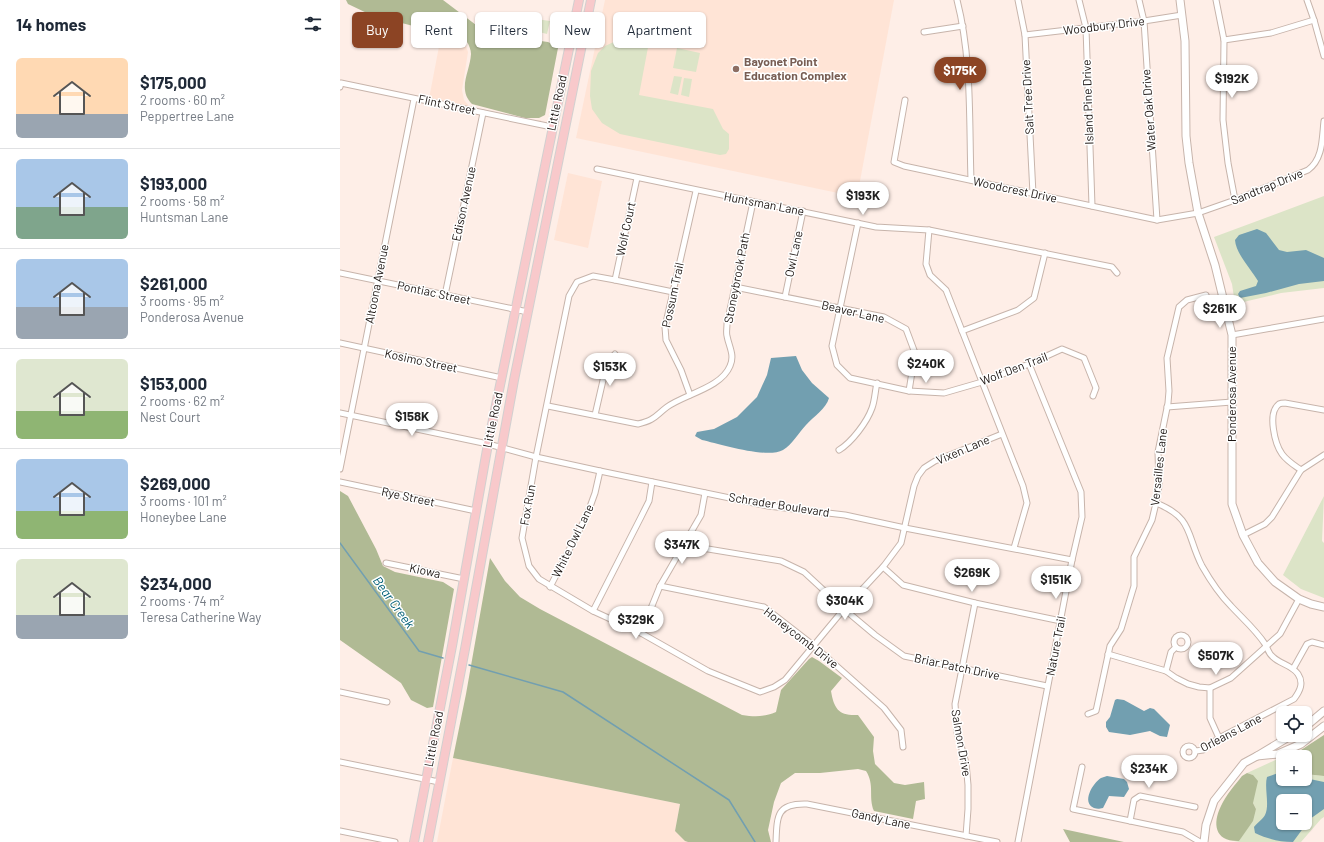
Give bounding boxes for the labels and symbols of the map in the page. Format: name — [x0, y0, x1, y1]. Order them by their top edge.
street label: Woodbury Drive — [1062, 13, 1145, 37]
place label: Bayonet Point Education Complex — [744, 54, 847, 82]
pin: $175K — [932, 57, 988, 91]
street label: Salt Tree Drive — [1018, 59, 1036, 135]
street label: Island Pine Drive — [1079, 59, 1095, 145]
marker: Bayonet Point Education Complex — [731, 64, 741, 74]
pin: $192K — [1204, 65, 1260, 99]
street label: Water Oak Drive — [1138, 69, 1158, 151]
street label: Little Road — [543, 74, 569, 132]
street label: Flint Street — [417, 91, 477, 117]
street label: Edison Avenue — [448, 165, 478, 243]
street label: Sandtrap Drive — [1228, 165, 1305, 207]
street label: Woodcrest Drive — [972, 173, 1059, 205]
pin: $193K — [835, 182, 891, 216]
street label: Huntsman Lane — [723, 188, 806, 218]
street label: Wolf Court — [612, 200, 638, 257]
street label: Owl Lane — [781, 229, 805, 278]
street label: Stoneybrook Path — [720, 231, 752, 324]
street label: Altoona Avenue — [361, 243, 391, 325]
street label: Possum Trail — [658, 261, 686, 329]
street label: Pontiac Street — [396, 277, 472, 307]
pin: $261K — [1192, 295, 1248, 329]
street label: Beaver Lane — [820, 297, 886, 325]
street label: Kosimo Street — [384, 345, 459, 375]
street label: Ponderosa Avenue — [1224, 346, 1238, 442]
street label: Wolf Den Trail — [978, 349, 1049, 387]
pin: $240K — [898, 350, 954, 384]
pin: $153K — [582, 353, 638, 387]
street label: Little Road — [479, 391, 505, 449]
pin: $158K — [384, 403, 440, 437]
street label: Versailles Lane — [1147, 427, 1169, 506]
street label: Vixen Lane — [934, 432, 991, 467]
street label: Fox Run — [517, 483, 537, 526]
street label: Rye Street — [380, 484, 436, 509]
street label: Schrader Boulevard — [728, 489, 831, 519]
street label: White Owl Lane — [548, 502, 596, 580]
pin: $347K — [654, 531, 710, 565]
pin: $269K — [944, 559, 1000, 593]
street label: Kiowa — [408, 560, 442, 580]
pin: $151K — [1028, 566, 1084, 600]
water label: Bear Creek — [370, 573, 419, 632]
pin: $304K — [817, 587, 873, 621]
street label: Honeycomb Drive — [762, 604, 842, 671]
pin: $329K — [608, 606, 664, 640]
street label: Nature Trail — [1042, 615, 1068, 677]
pin: $507K — [1188, 642, 1244, 676]
street label: Briar Patch Drive — [913, 650, 1001, 682]
street label: Salmon Drive — [949, 708, 975, 777]
street label: Little Road — [421, 710, 445, 768]
street label: Orleans Lane — [1197, 710, 1264, 754]
pin: $234K — [1121, 755, 1177, 789]
street label: Gandy Lane — [850, 805, 912, 831]

